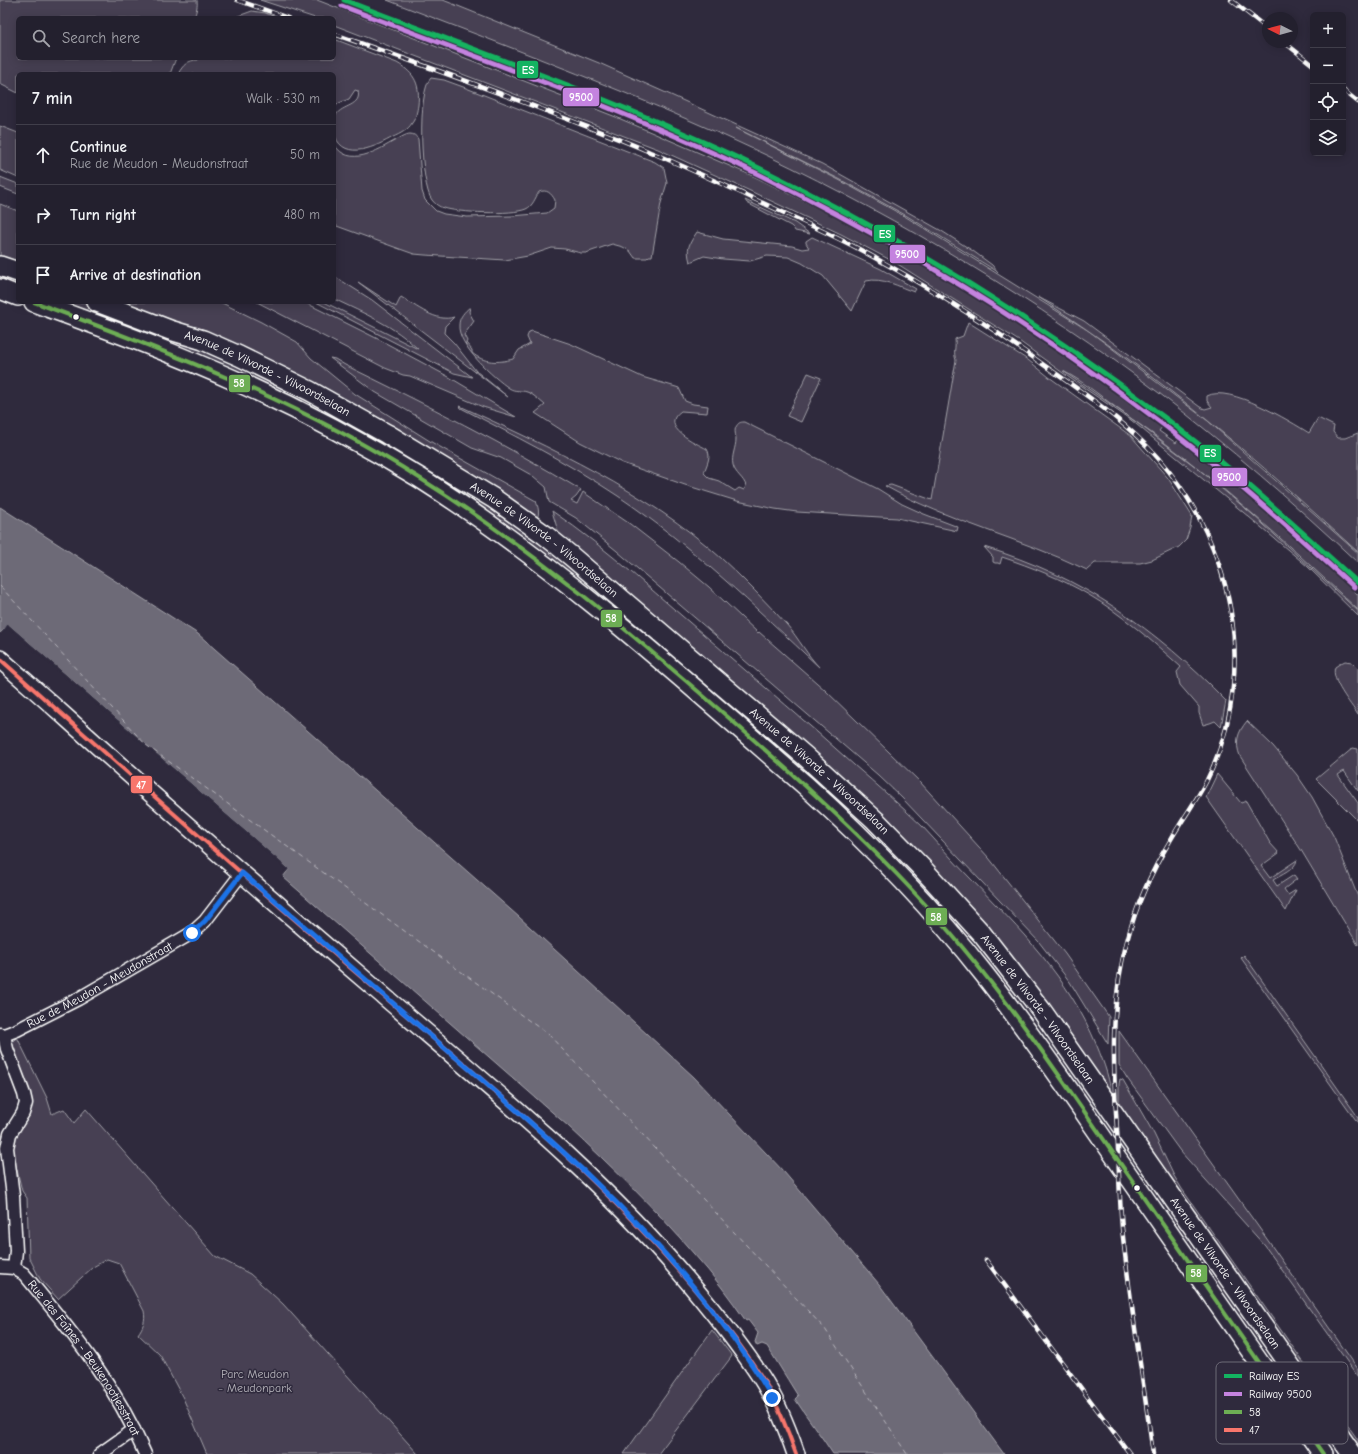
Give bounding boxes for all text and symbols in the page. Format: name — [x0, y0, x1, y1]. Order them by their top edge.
north arrow — [1262, 12, 1298, 48]
map controls — [1310, 12, 1346, 156]
button: + — [1310, 12, 1346, 48]
search box — [16, 16, 336, 60]
icon: search — [30, 27, 52, 49]
text: Search here — [62, 29, 140, 47]
button: − — [1310, 48, 1346, 84]
line badge: ES — [516, 60, 539, 79]
text: ES — [522, 64, 534, 77]
button: locate — [1310, 84, 1346, 120]
line badge: 9500 — [562, 87, 600, 107]
text: 7 min — [32, 89, 73, 108]
text: Walk · 530 m — [246, 91, 320, 106]
text: 9500 — [569, 91, 593, 104]
button: layers — [1310, 120, 1346, 156]
text: Continue — [70, 138, 127, 156]
icon: ahead — [32, 144, 54, 166]
text: 50 m — [290, 147, 320, 162]
text: Rue de Meudon - Meudonstraat — [70, 156, 248, 171]
icon: right — [32, 204, 54, 226]
text: Turn right — [70, 206, 136, 224]
text: 480 m — [284, 207, 320, 222]
line badge: ES — [873, 224, 896, 243]
text: ES — [879, 228, 891, 241]
line badge: 9500 — [889, 244, 926, 264]
text: 9500 — [895, 248, 919, 261]
icon: arrive — [32, 264, 54, 286]
text: Arrive at destination — [70, 266, 201, 284]
unlabelled marker — [71, 312, 81, 322]
street label: Avenue de Vilvorde - Vilvoordselaan — [183, 328, 353, 419]
line badge: 58 — [228, 374, 251, 393]
text: 58 — [233, 377, 245, 390]
line badge: ES — [1199, 444, 1222, 463]
text: ES — [1204, 447, 1216, 460]
line badge: 9500 — [1211, 467, 1248, 487]
text: 9500 — [1217, 471, 1241, 484]
street label: Avenue de Vilvorde - Vilvoordselaan — [468, 479, 621, 600]
line badge: 58 — [600, 609, 623, 628]
text: 58 — [605, 612, 617, 625]
street label: Avenue de Vilvorde - Vilvoordselaan — [747, 705, 892, 837]
line badge: 47 — [130, 775, 153, 794]
text: 47 — [136, 779, 146, 792]
line badge: 58 — [925, 907, 948, 926]
text: 58 — [930, 911, 942, 924]
route start — [183, 924, 201, 942]
street label: Avenue de Vilvorde - Vilvoordselaan — [978, 932, 1098, 1086]
street label: Rue de Meudon - Meudonstraat — [24, 939, 175, 1031]
unlabelled marker — [1132, 1183, 1142, 1193]
street label: Avenue de Vilvorde - Vilvoordselaan — [1167, 1194, 1283, 1352]
line badge: 58 — [1185, 1264, 1208, 1283]
text: 58 — [1190, 1267, 1202, 1280]
street label: Rue des Faînes - Beukenootjesstraat — [25, 1277, 143, 1438]
legend — [1216, 1362, 1348, 1444]
park label: Parc Meudon - Meudonpark — [218, 1367, 292, 1395]
text: Railway ES — [1249, 1370, 1299, 1383]
text: Railway 9500 — [1249, 1388, 1312, 1401]
route end — [763, 1389, 781, 1407]
text: 58 — [1249, 1406, 1261, 1419]
text: 47 — [1249, 1424, 1260, 1437]

